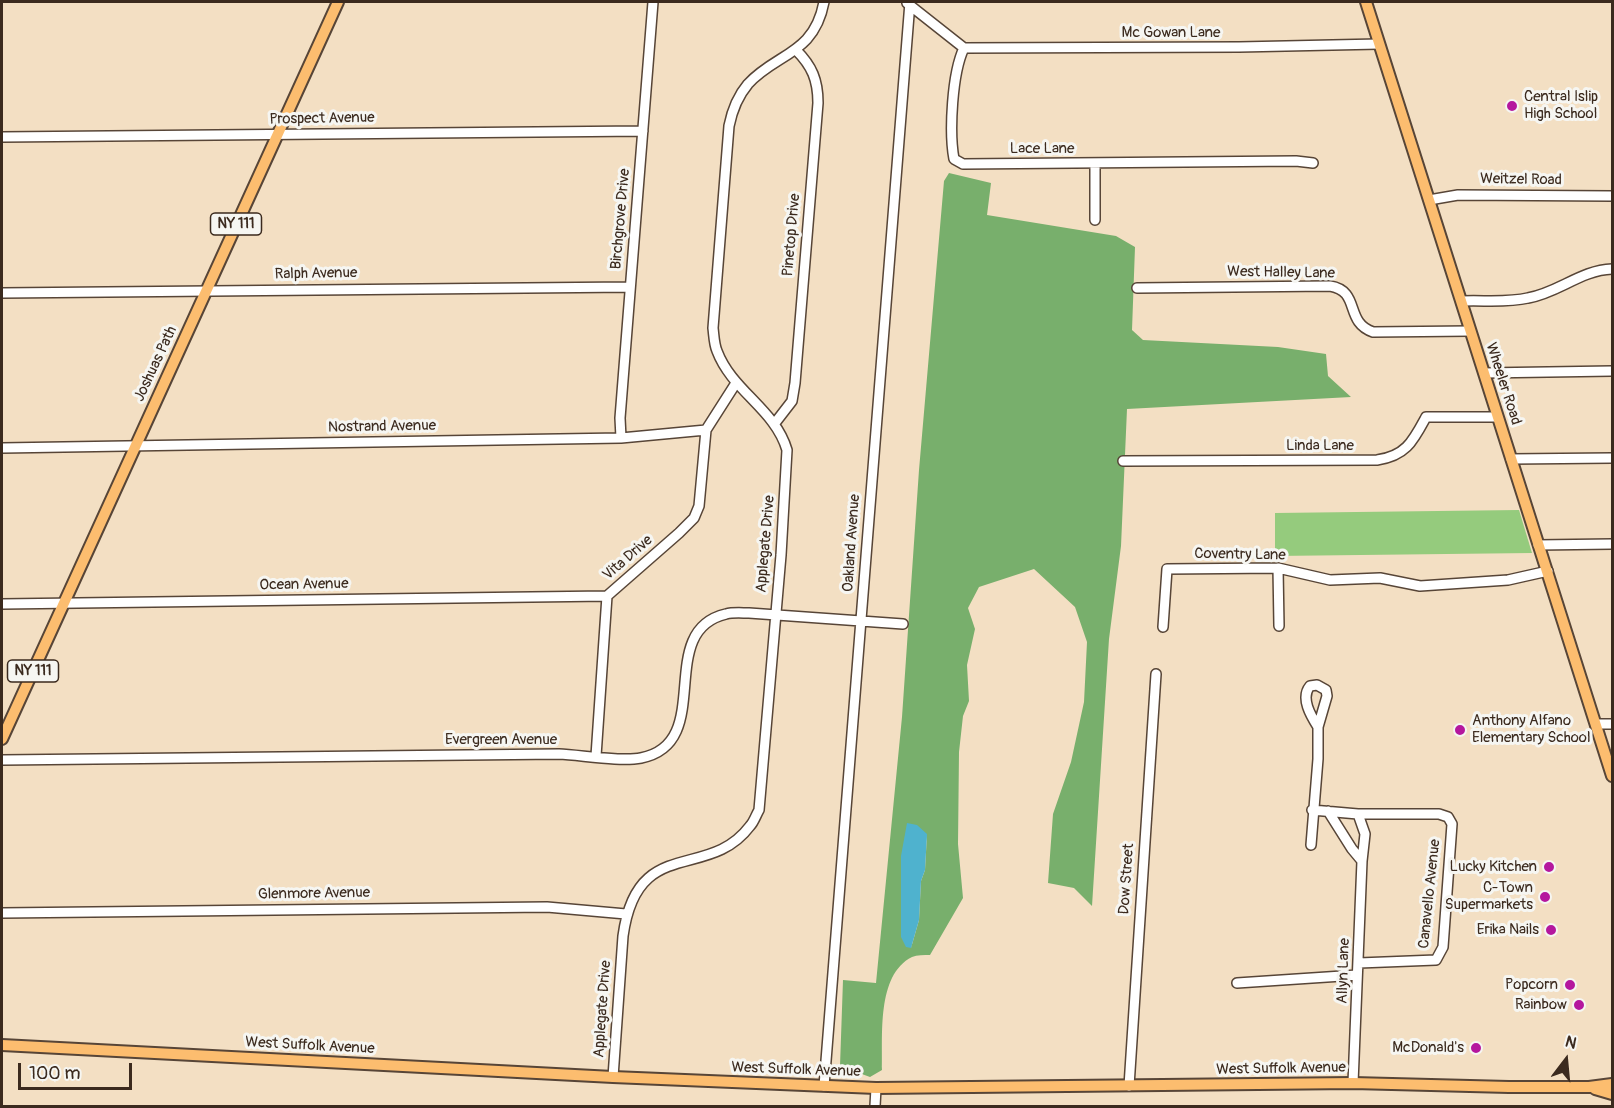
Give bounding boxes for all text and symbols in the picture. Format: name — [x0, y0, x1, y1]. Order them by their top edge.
street label: Mc Gowan Lane — [1122, 24, 1220, 42]
place label: Central Islip High School — [1524, 88, 1598, 123]
marker: Central Islip High School — [1505, 99, 1519, 113]
street label: Prospect Avenue — [269, 109, 375, 129]
street label: Lace Lane — [1010, 140, 1074, 158]
street label: Birchgrove Drive — [608, 168, 634, 270]
street label: Weitzel Road — [1480, 170, 1562, 190]
street label: Pinetop Drive — [779, 193, 805, 277]
road number: NY 111 — [210, 213, 262, 235]
street label: West Halley Lane — [1227, 263, 1335, 283]
street label: Ralph Avenue — [274, 264, 358, 284]
street label: Joshuas Path — [131, 324, 181, 404]
street label: Wheeler Road — [1481, 341, 1525, 427]
street label: Nostrand Avenue — [328, 417, 436, 437]
street label: Linda Lane — [1286, 437, 1354, 455]
street label: Oakland Avenue — [840, 493, 864, 593]
street label: Applegate Drive — [753, 495, 779, 593]
street label: Vita Drive — [599, 532, 657, 584]
street label: Coventry Lane — [1194, 545, 1286, 565]
street label: Ocean Avenue — [259, 575, 349, 595]
road number: NY 111 — [8, 660, 58, 682]
place label: Anthony Alfano Elementary School — [1472, 712, 1590, 747]
marker: Anthony Alfano Elementary School — [1453, 723, 1467, 737]
street label: Evergreen Avenue — [445, 731, 557, 749]
street label: Canavello Avenue — [1415, 838, 1445, 950]
street label: Dow Street — [1116, 843, 1138, 915]
place label: Lucky Kitchen — [1449, 858, 1537, 876]
marker: Lucky Kitchen — [1542, 860, 1556, 874]
place label: C‑Town Supermarkets — [1445, 879, 1533, 914]
street label: Glenmore Avenue — [258, 884, 370, 904]
marker: C‑Town Supermarkets — [1538, 890, 1552, 904]
place label: Erika Nails — [1477, 921, 1539, 939]
marker: Erika Nails — [1544, 923, 1558, 937]
street label: Allyn Lane — [1334, 938, 1354, 1004]
street label: Applegate Drive — [591, 960, 615, 1058]
place label: Popcorn — [1505, 976, 1558, 994]
marker: Popcorn — [1563, 978, 1577, 992]
place label: Rainbow — [1515, 996, 1567, 1014]
marker: Rainbow — [1572, 998, 1586, 1012]
north arrow — [1536, 1030, 1596, 1090]
text: N — [1563, 1032, 1579, 1054]
street label: West Suffolk Avenue — [245, 1034, 375, 1058]
place label: McDonald's — [1392, 1039, 1464, 1057]
marker: McDonald's — [1469, 1041, 1483, 1055]
scale bar — [21, 1051, 135, 1089]
street label: West Suffolk Avenue — [731, 1059, 861, 1081]
street label: West Suffolk Avenue — [1216, 1059, 1346, 1079]
text: 100 m — [29, 1062, 81, 1085]

